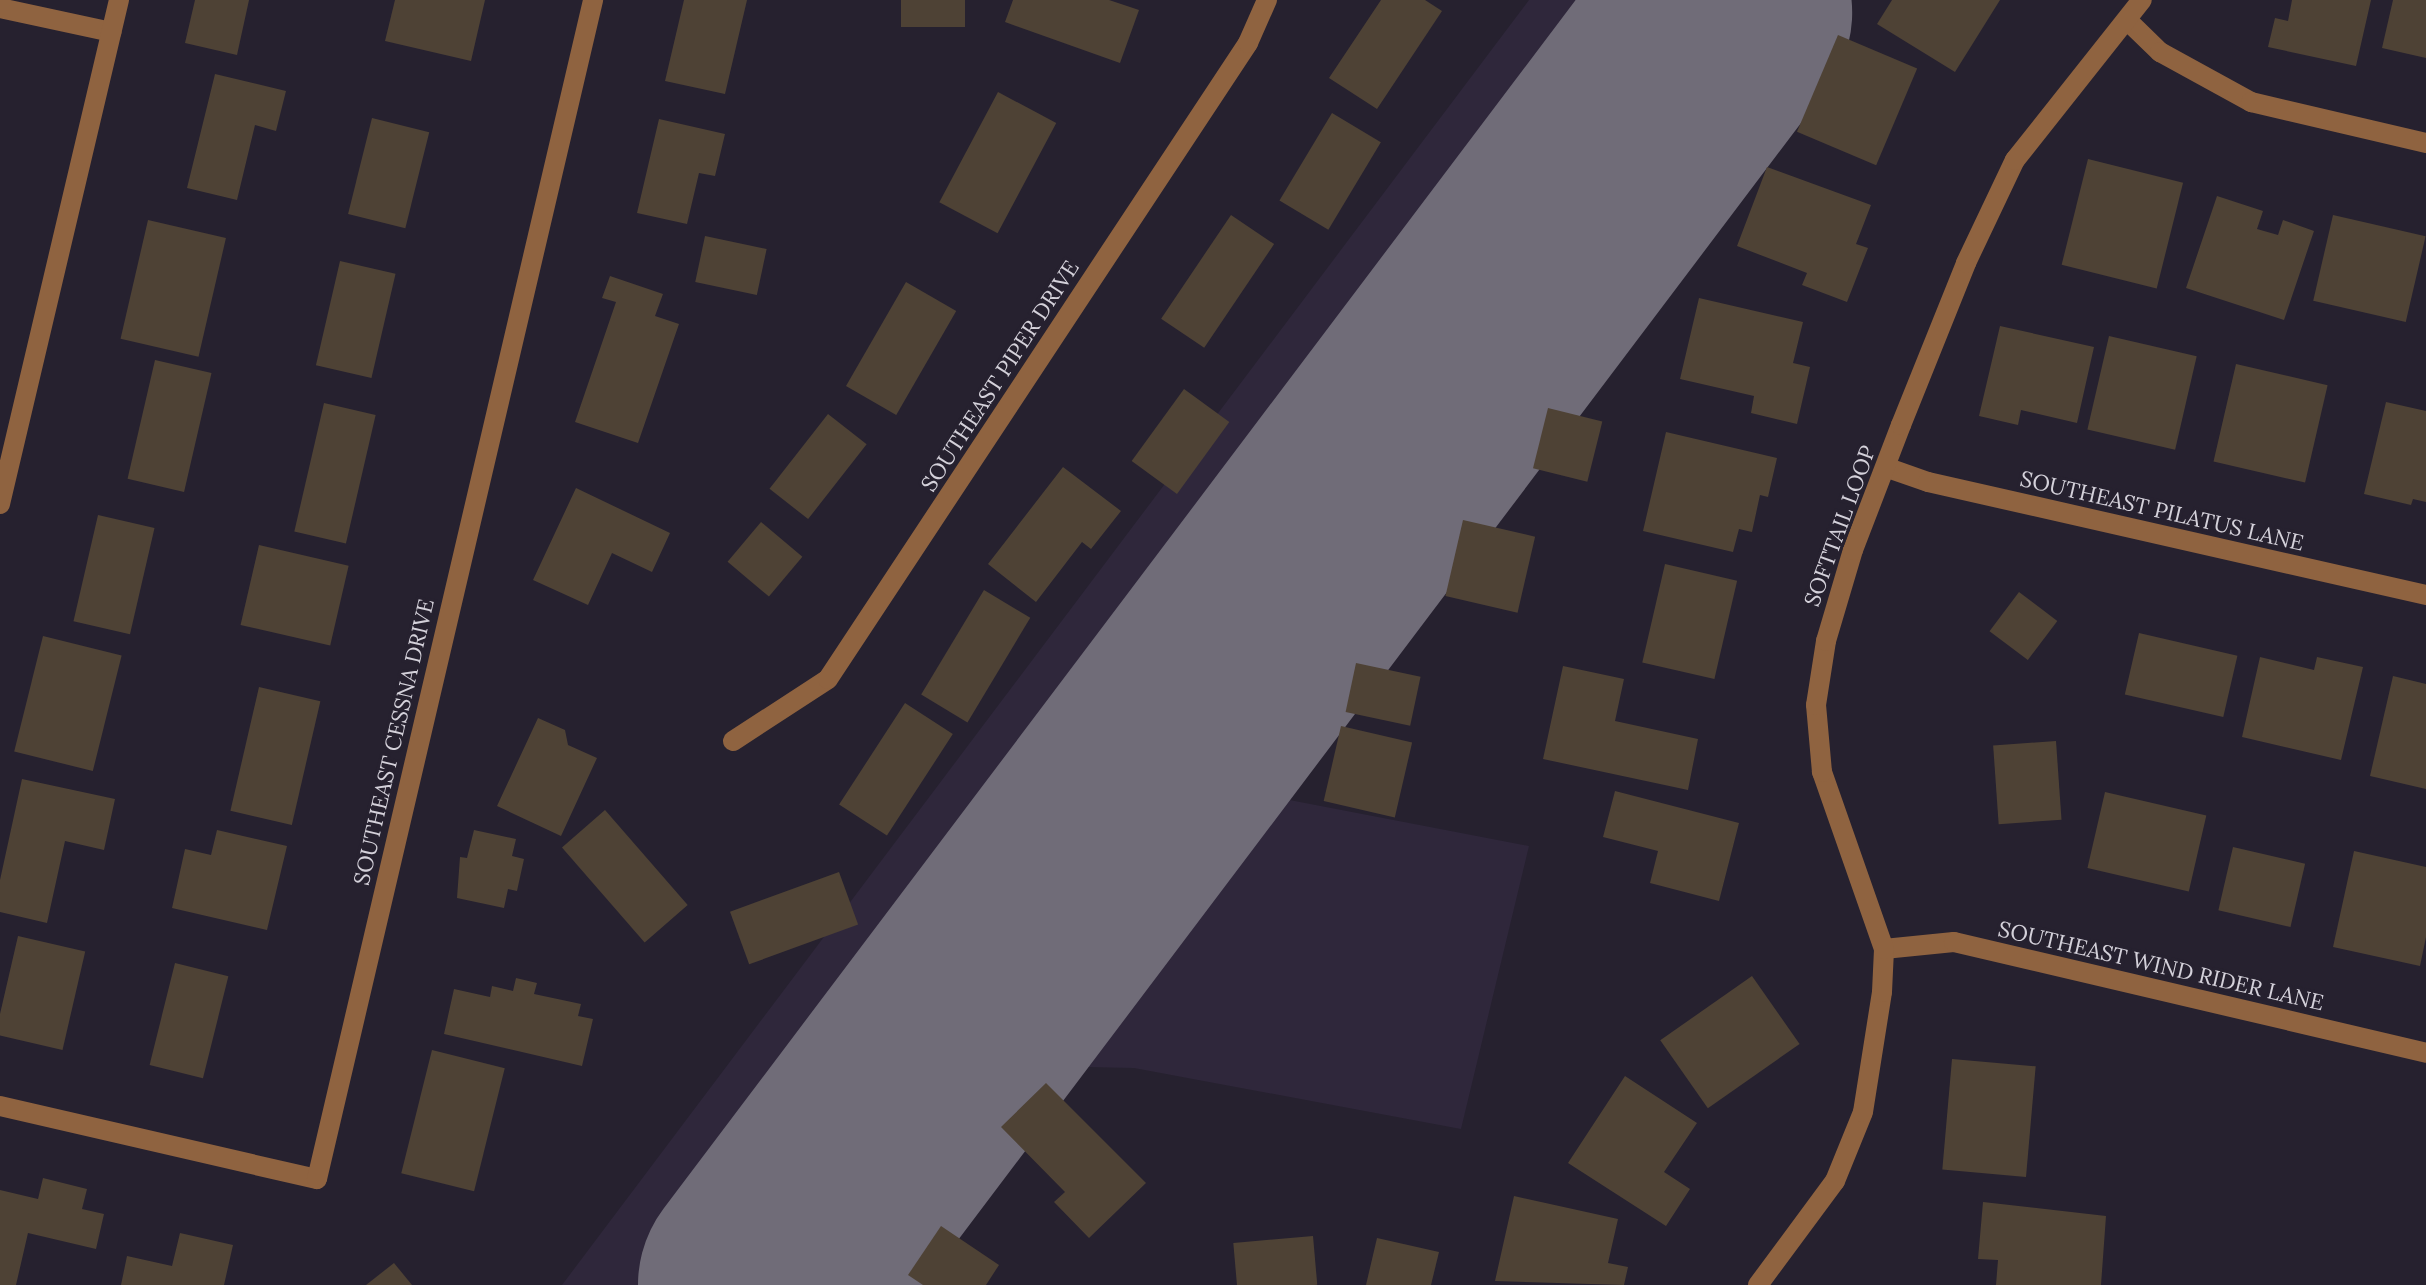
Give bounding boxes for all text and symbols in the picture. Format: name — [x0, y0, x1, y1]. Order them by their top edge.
street label: SOUTHEAST PIPER DRIVE — [915, 256, 1085, 496]
street label: SOFTTAIL LOOP — [1799, 442, 1881, 610]
street label: SOUTHEAST PILATUS LANE — [2017, 465, 2307, 557]
street label: SOUTHEAST CESSNA DRIVE — [348, 596, 440, 888]
street label: SOUTHEAST WIND RIDER LANE — [1996, 916, 2326, 1016]

